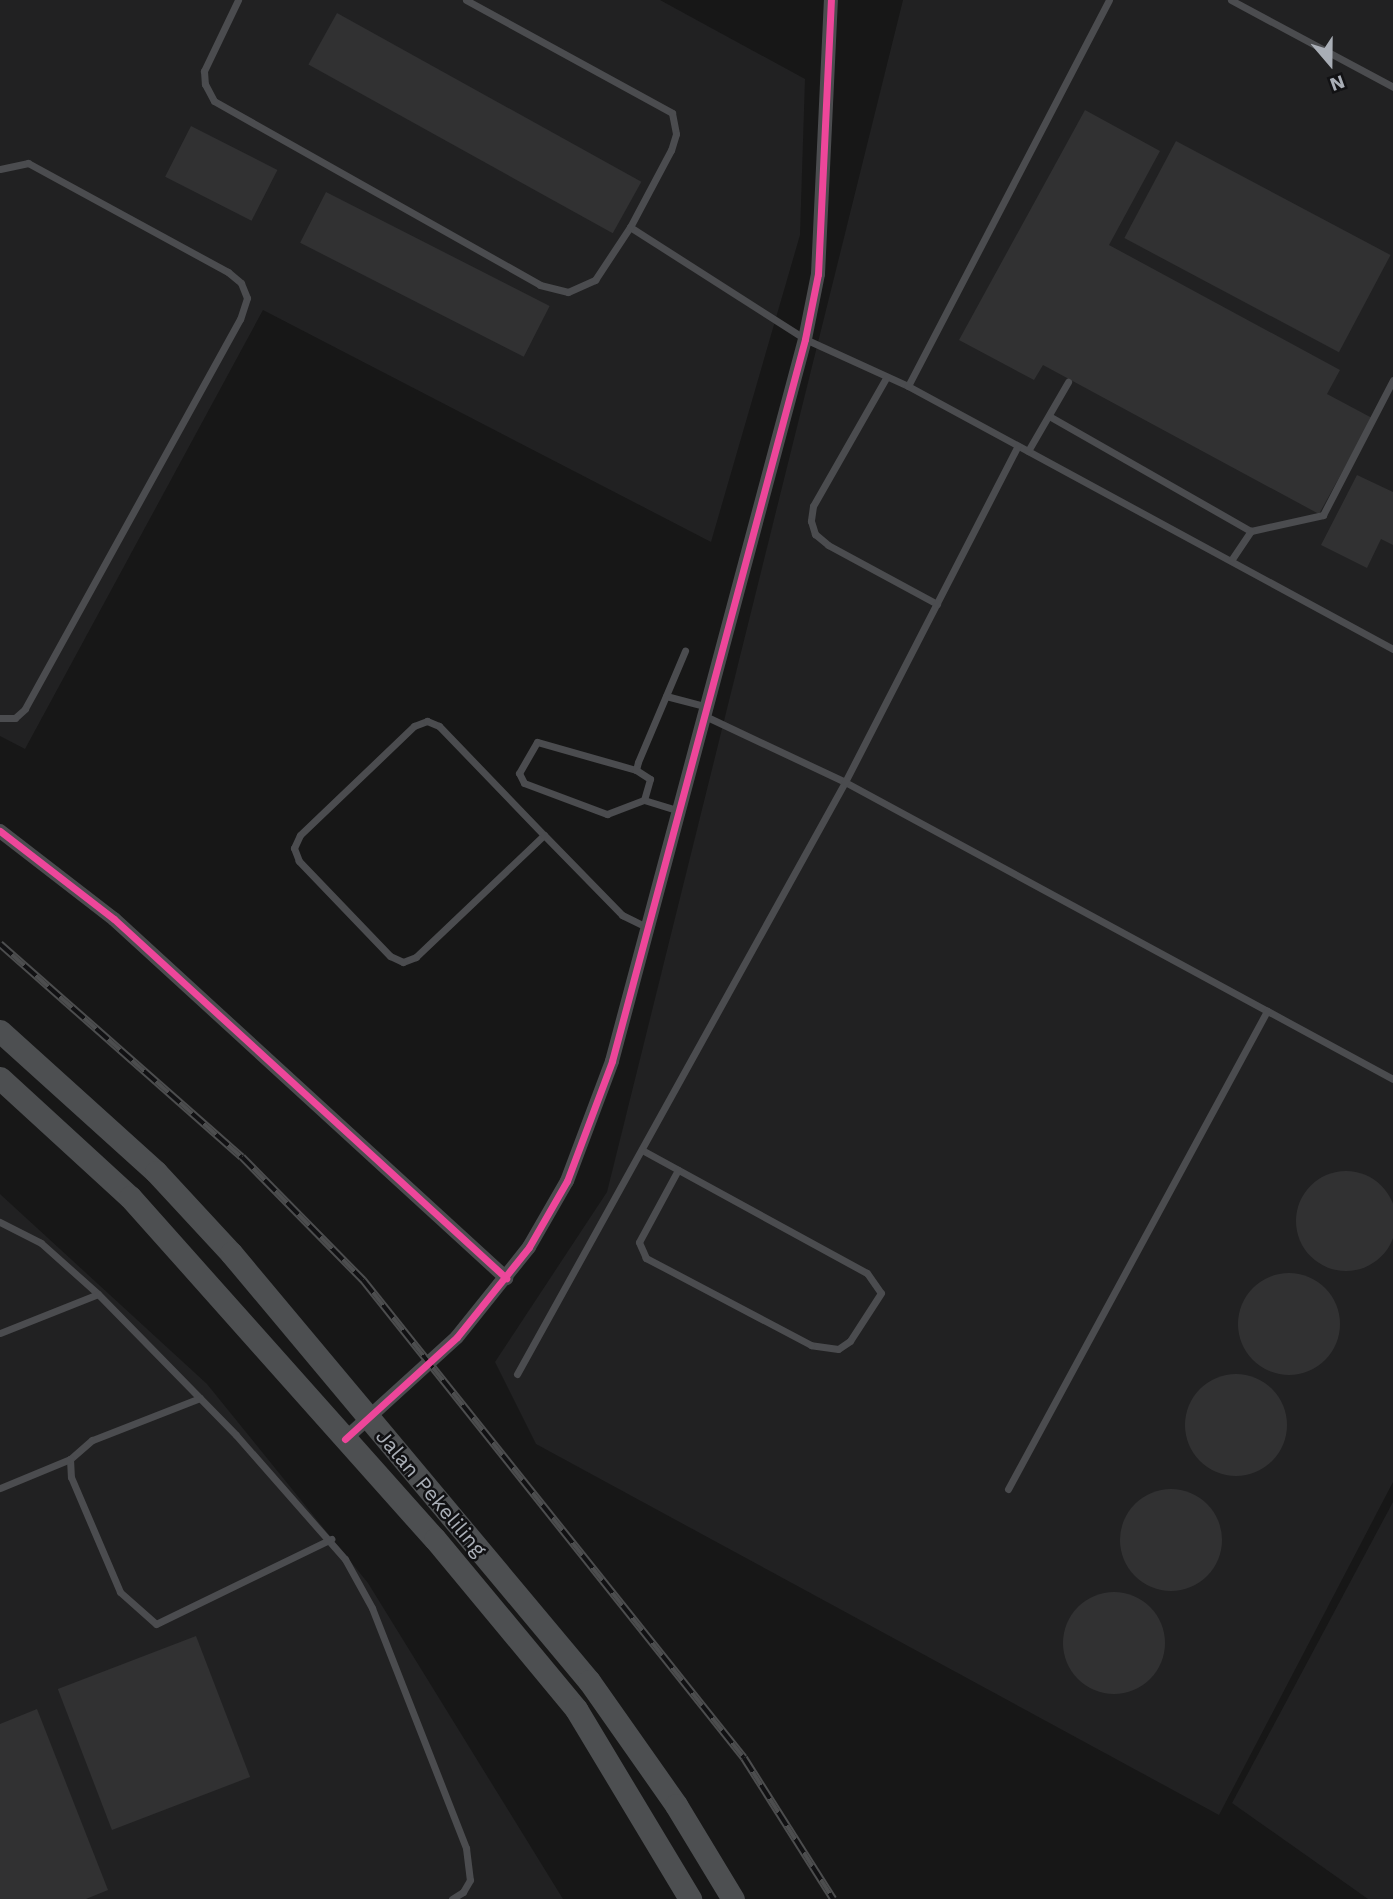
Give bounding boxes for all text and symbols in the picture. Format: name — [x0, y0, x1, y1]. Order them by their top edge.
north arrow — [1295, 28, 1365, 98]
text: N — [1327, 70, 1348, 96]
street label: Jalan Pekeliling — [370, 1424, 492, 1562]

